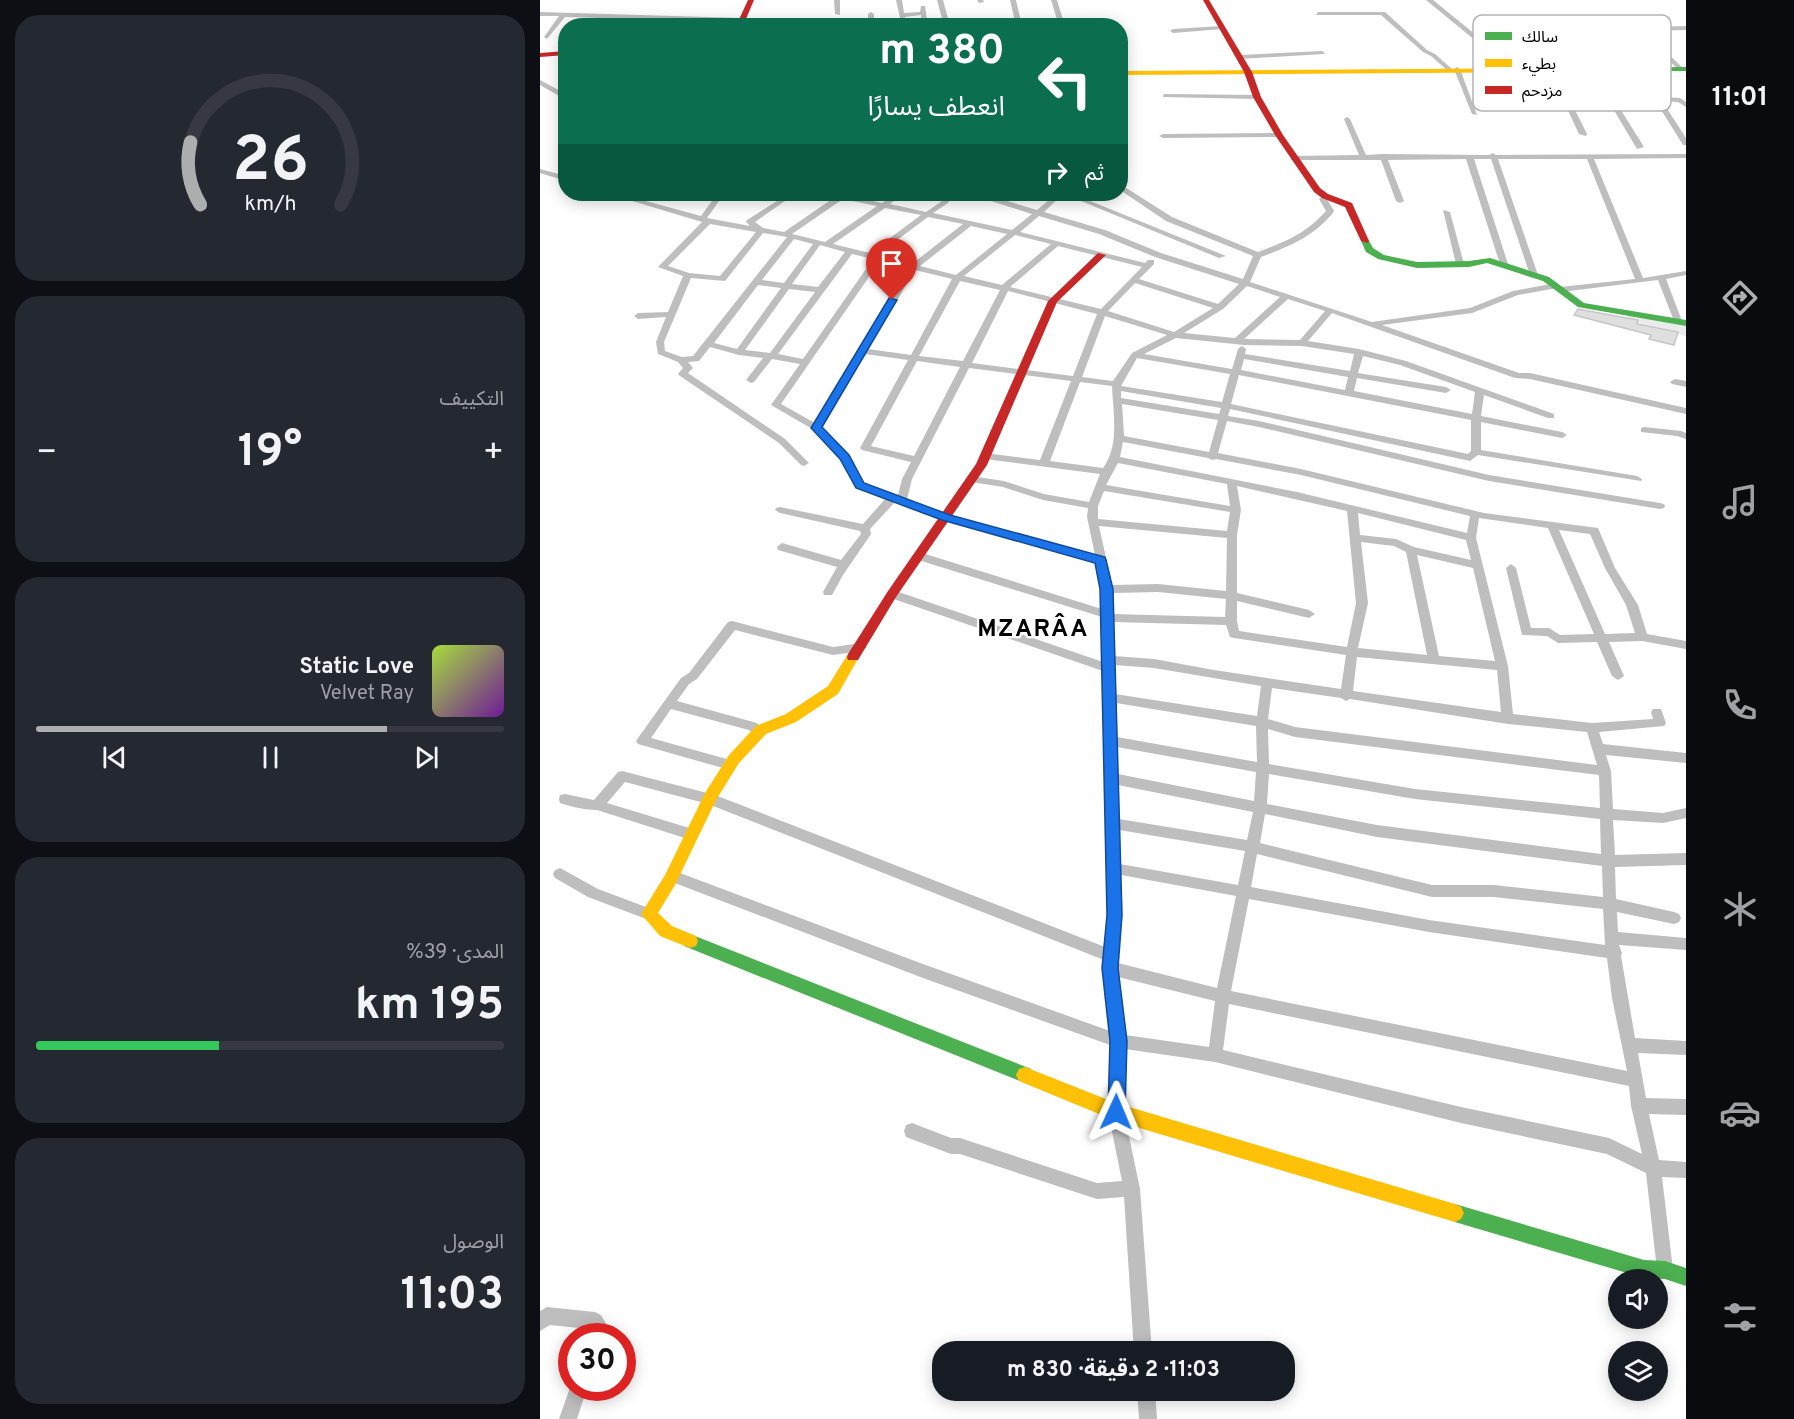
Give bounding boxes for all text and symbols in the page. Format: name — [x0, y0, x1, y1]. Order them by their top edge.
legend — [1473, 15, 1671, 111]
text: 380 m — [879, 26, 1005, 79]
text: سالك — [1522, 28, 1558, 48]
icon: left — [1026, 42, 1104, 120]
text: بطيء — [1522, 55, 1556, 76]
text: 11:01 — [1712, 81, 1768, 115]
text: مزدحم — [1522, 82, 1562, 103]
text: انعطف يسارًا — [868, 91, 1005, 125]
text: 26 — [232, 124, 308, 203]
icon: right — [1040, 156, 1073, 189]
text: ثم — [1085, 161, 1104, 188]
text: km/h — [244, 191, 296, 218]
pin — [866, 238, 917, 300]
icon: arrive — [875, 247, 908, 280]
icon: directions — [1719, 277, 1761, 319]
text: التكييف — [440, 387, 504, 413]
text: 19° — [238, 425, 302, 482]
text: − — [36, 433, 57, 475]
text: + — [483, 433, 504, 475]
icon: music — [1719, 481, 1761, 523]
district label: MZARÂA — [977, 613, 1089, 645]
text: Static Love — [300, 654, 414, 681]
text: Velvet Ray — [320, 681, 414, 707]
icon: phone — [1719, 684, 1761, 726]
icon: previous — [98, 741, 131, 774]
icon: pause — [254, 741, 287, 774]
icon: next — [410, 741, 443, 774]
icon: climate — [1719, 888, 1761, 930]
text: المدى · 39% — [406, 940, 504, 966]
text: 195 km — [355, 978, 504, 1035]
position arrow — [1084, 1080, 1148, 1144]
icon: car — [1719, 1092, 1761, 1134]
text: الوصول — [443, 1230, 504, 1256]
text: 11:03 — [400, 1268, 504, 1325]
map controls — [1608, 1269, 1668, 1401]
button: sound — [1608, 1269, 1668, 1329]
icon: filters — [1719, 1296, 1761, 1338]
speed limit sign: 30 — [558, 1323, 636, 1401]
button: layers — [1608, 1341, 1668, 1401]
text: 11:03 · 2 دقيقة · 830 m — [1007, 1357, 1220, 1384]

